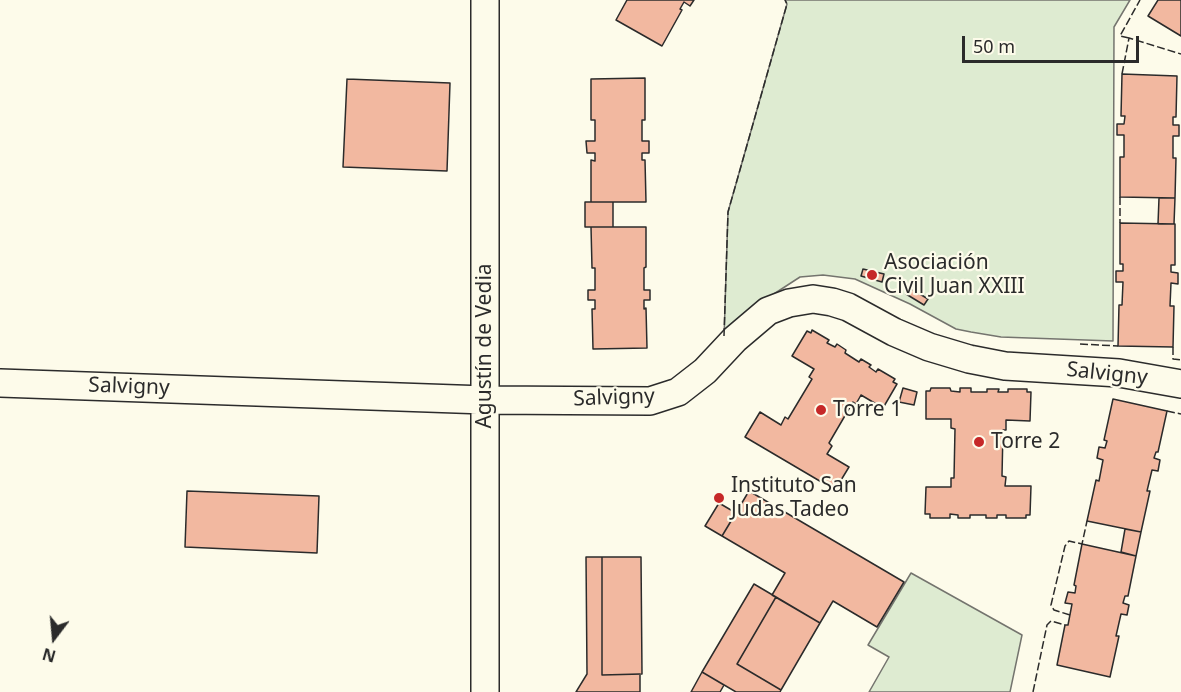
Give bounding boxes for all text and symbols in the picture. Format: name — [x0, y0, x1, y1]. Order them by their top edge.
scale bar — [965, 24, 1142, 62]
text: 50 m — [973, 34, 1015, 58]
place label: Asociación Civil Juan XXIII — [884, 250, 1025, 300]
street label: Agustín de Vedia — [472, 263, 498, 429]
marker: Asociación Civil Juan XXIII — [865, 268, 879, 282]
street label: Salvigny — [1065, 357, 1149, 391]
street label: Salvigny — [88, 373, 170, 401]
street label: Salvigny — [573, 384, 655, 412]
place label: Torre 1 — [833, 397, 902, 423]
marker: Torre 1 — [814, 403, 828, 417]
place label: Torre 2 — [991, 429, 1060, 455]
marker: Torre 2 — [972, 435, 986, 449]
place label: Instituto San Judas Tadeo — [731, 473, 857, 523]
marker: Instituto San Judas Tadeo — [712, 491, 726, 505]
north arrow — [24, 608, 84, 668]
text: N — [40, 643, 58, 668]

